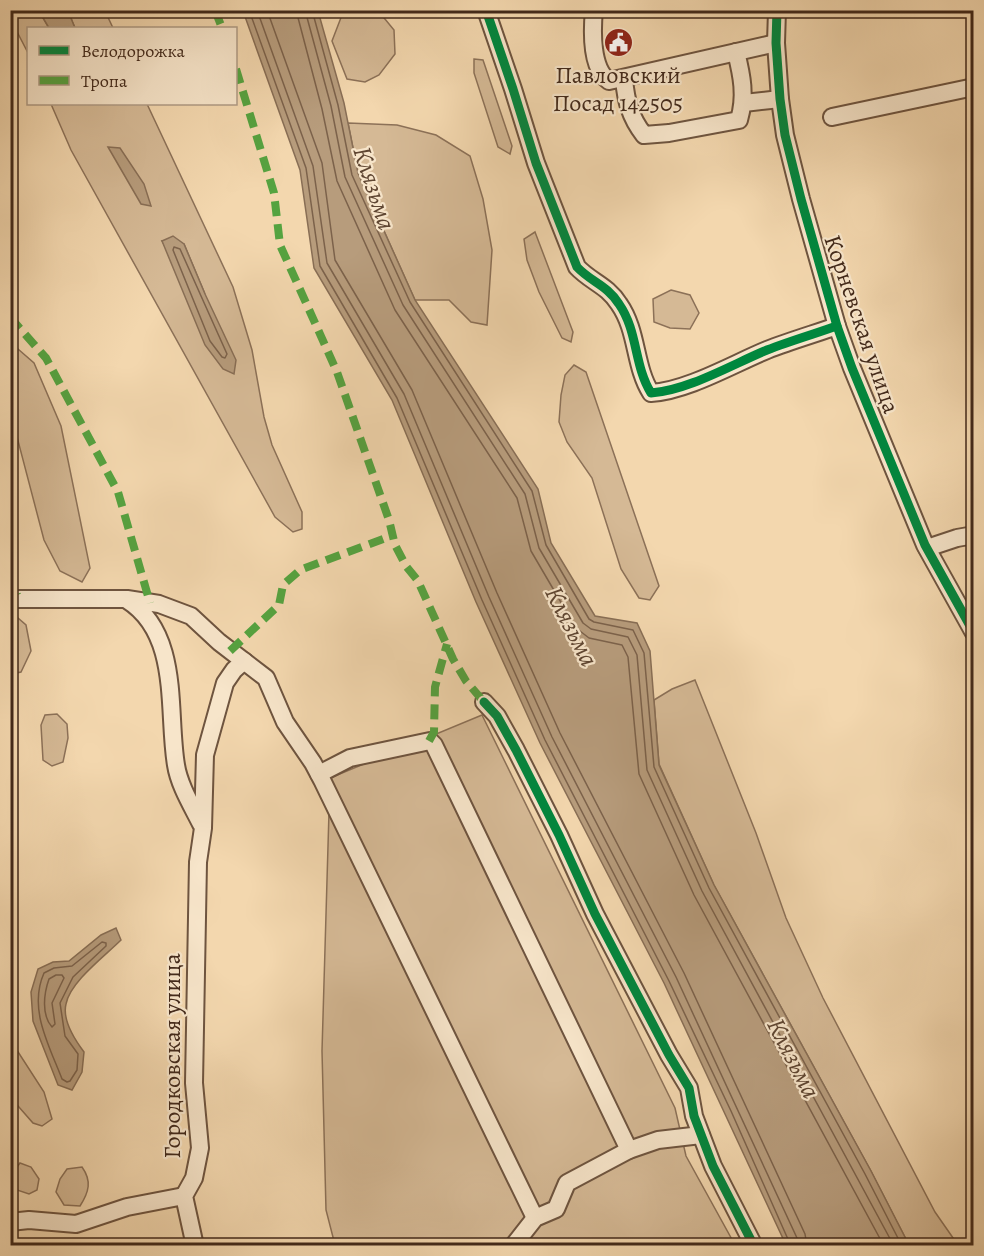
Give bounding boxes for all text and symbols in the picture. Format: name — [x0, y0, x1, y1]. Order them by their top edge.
public building icon: Павловский Посад 142505 — [602, 26, 634, 58]
legend — [27, 27, 237, 105]
text: Велодорожка — [81, 39, 186, 63]
place label: Павловский Посад 142505 — [553, 59, 683, 119]
text: Тропа — [81, 69, 128, 93]
water label: Клязьма — [345, 142, 405, 235]
street label: Корневская улица — [816, 231, 908, 417]
water label: Клязьма — [536, 580, 607, 673]
street label: Городковская улица — [156, 953, 188, 1159]
water label: Клязьма — [758, 1012, 829, 1105]

